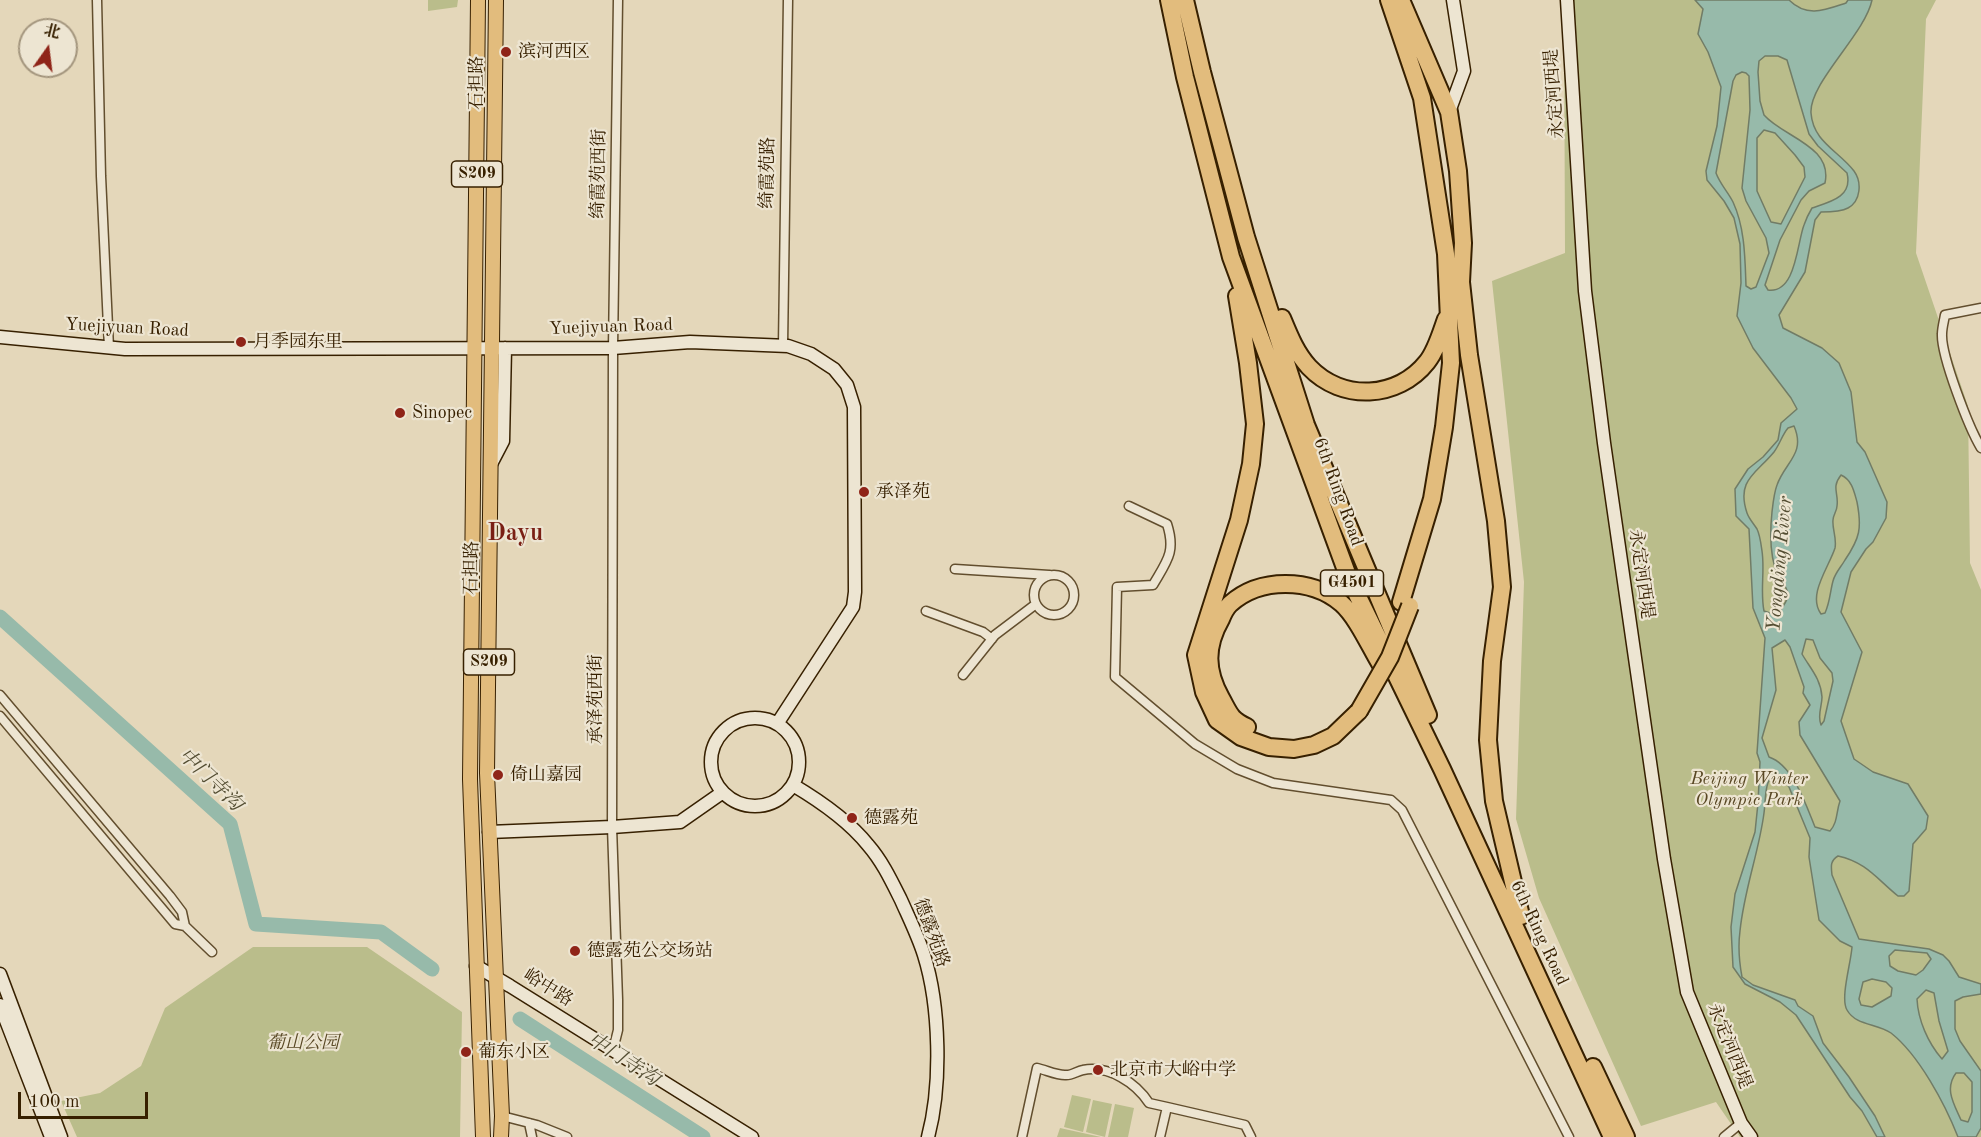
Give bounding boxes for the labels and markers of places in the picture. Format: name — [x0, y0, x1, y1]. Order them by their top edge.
place label: 滨河西区 — [518, 41, 590, 63]
marker: 滨河西区 — [499, 45, 513, 59]
place label: 月季园东里 — [253, 331, 343, 353]
marker: 月季园东里 — [234, 335, 248, 349]
place label: Sinopec — [412, 402, 472, 424]
marker: Sinopec — [393, 406, 407, 420]
place label: 承泽苑 — [876, 481, 930, 503]
marker: 承泽苑 — [857, 485, 871, 499]
place label: 倚山嘉园 — [510, 764, 582, 786]
marker: 倚山嘉园 — [491, 768, 505, 782]
place label: 德露苑 — [864, 807, 918, 829]
marker: 德露苑 — [845, 811, 859, 825]
place label: 德露苑公交场站 — [587, 940, 713, 962]
marker: 德露苑公交场站 — [568, 944, 582, 958]
place label: 葡东小区 — [478, 1041, 550, 1063]
marker: 葡东小区 — [459, 1045, 473, 1059]
place label: 北京市大峪中学 — [1110, 1059, 1236, 1081]
marker: 北京市大峪中学 — [1091, 1063, 1105, 1077]

